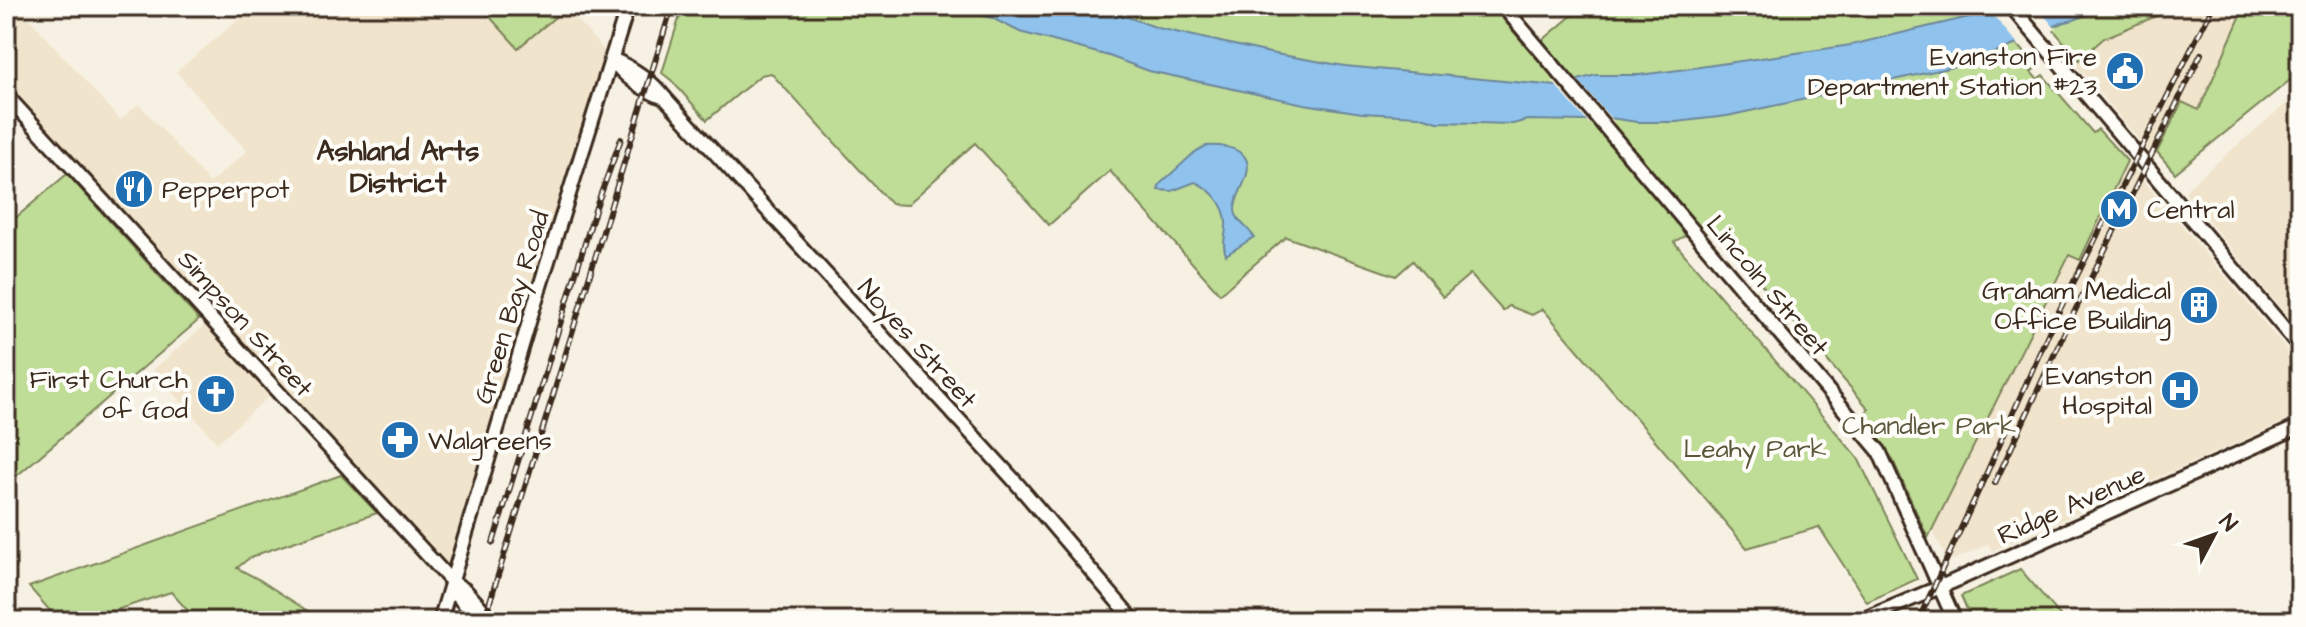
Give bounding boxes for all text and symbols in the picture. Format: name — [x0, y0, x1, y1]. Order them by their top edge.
place label: Evanston Fire Department Station #23 — [1808, 39, 2097, 105]
public building icon: Evanston Fire Department Station #23 — [2104, 50, 2146, 92]
district label: Ashland Arts District — [317, 132, 479, 203]
restaurant icon: Pepperpot — [113, 168, 155, 210]
place label: Pepperpot — [162, 172, 290, 208]
metro station icon: Central — [2098, 188, 2140, 230]
place label: Central — [2147, 192, 2235, 228]
street label: Green Bay Road — [466, 206, 560, 409]
street label: Lincoln Street — [1698, 208, 1837, 364]
street label: Simpson Street — [169, 242, 321, 405]
street label: Noyes Street — [848, 271, 985, 418]
place label: Graham Medical Office Building — [1982, 273, 2171, 341]
building icon: Graham Medical Office Building — [2178, 284, 2220, 326]
place label: Evanston Hospital — [2046, 358, 2152, 424]
place label: First Church of God — [30, 362, 188, 428]
hospital icon: Evanston Hospital — [2159, 369, 2201, 411]
church icon: First Church of God — [195, 373, 237, 415]
park label: Chandler Park — [1842, 408, 2016, 444]
pharmacy icon: Walgreens — [379, 419, 421, 461]
place label: Walgreens — [428, 423, 552, 461]
park label: Leahy Park — [1684, 431, 1827, 469]
street label: Ridge Avenue — [1992, 456, 2152, 555]
north arrow — [2174, 495, 2254, 575]
text: N — [2212, 507, 2244, 538]

